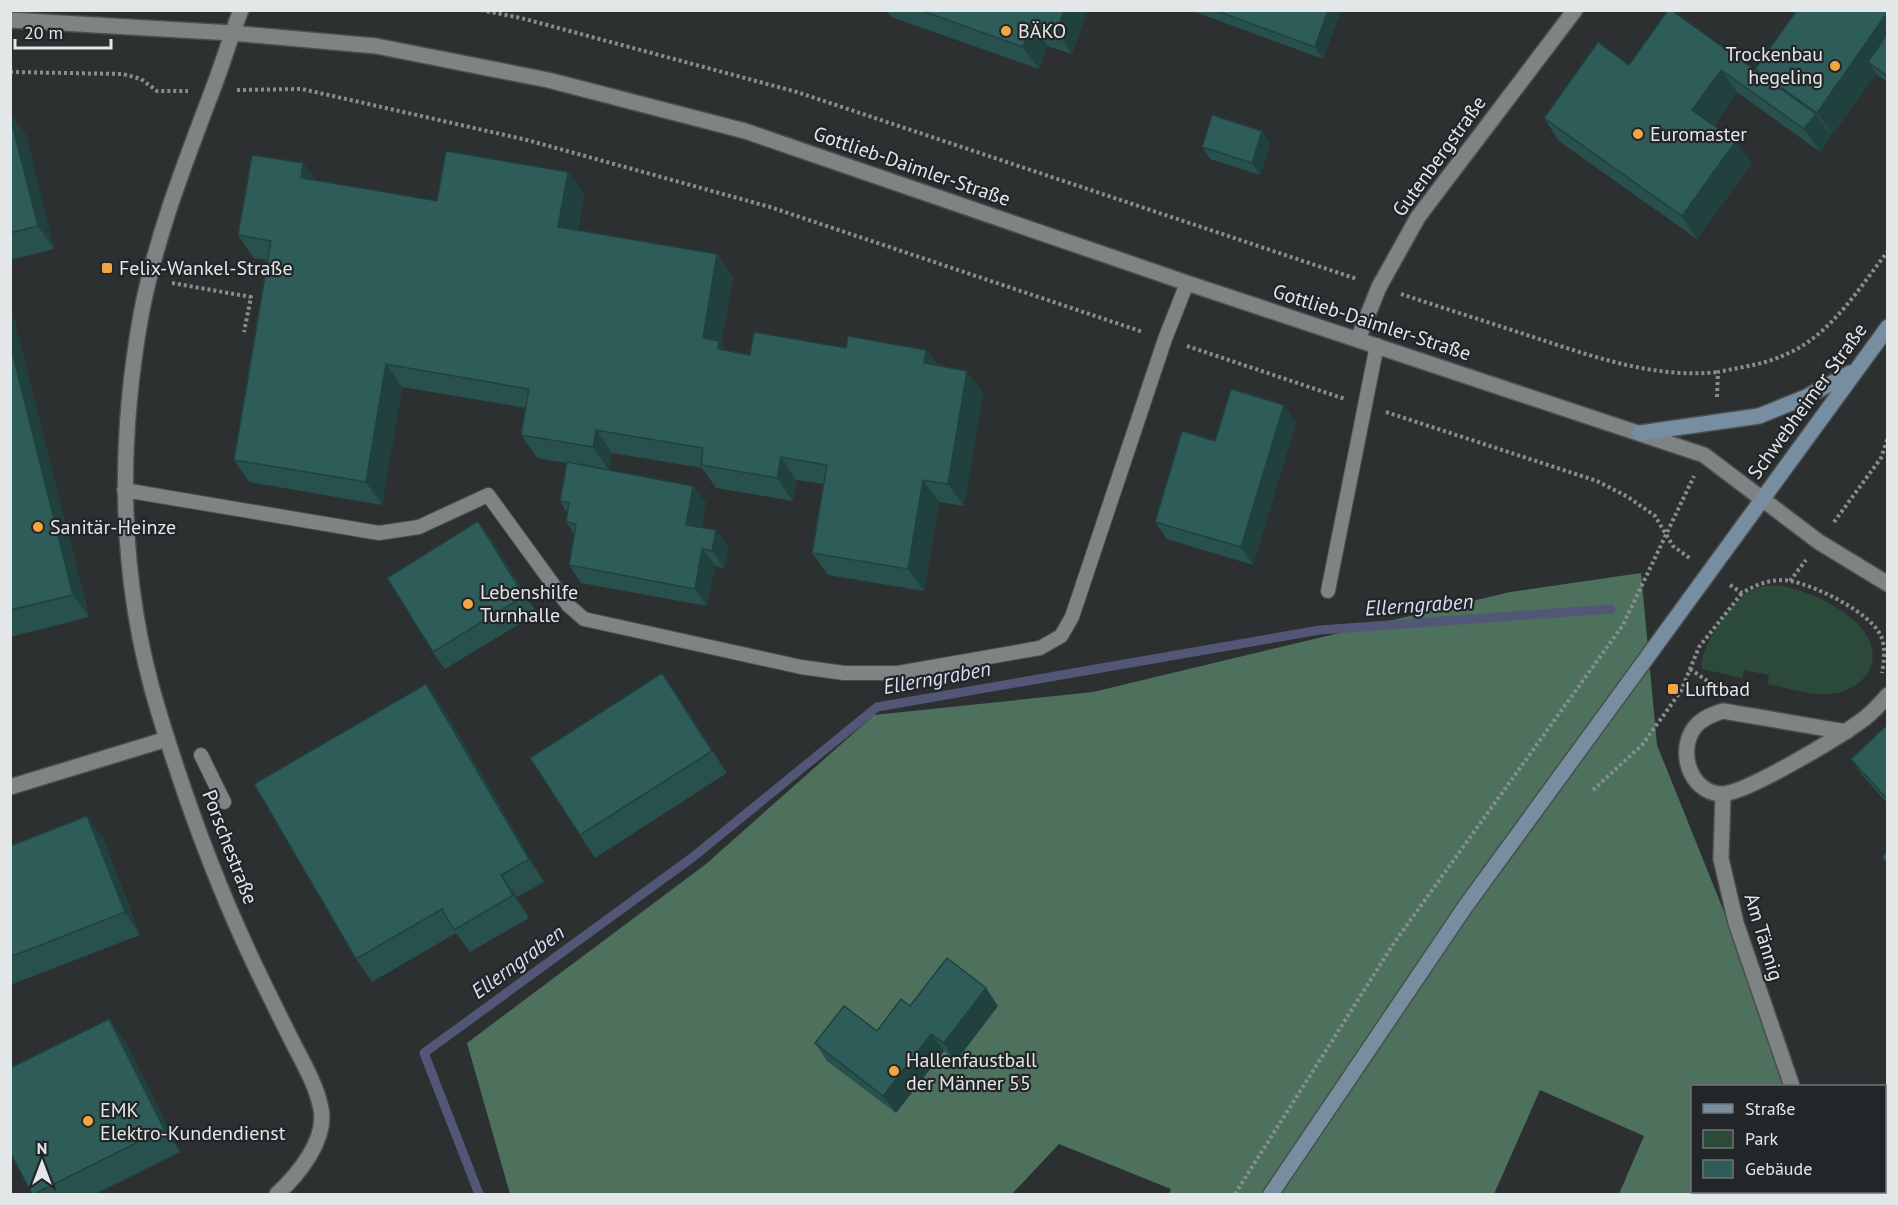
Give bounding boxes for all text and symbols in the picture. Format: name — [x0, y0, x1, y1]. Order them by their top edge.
scale bar — [15, 12, 111, 50]
place label: BÄKO — [1018, 18, 1066, 44]
text: 20 m — [24, 21, 63, 44]
marker: BÄKO — [999, 24, 1013, 38]
place label: Trockenbau hegeling — [1726, 41, 1823, 90]
marker: Trockenbau hegeling — [1828, 59, 1842, 73]
street label: Gutenbergstraße — [1386, 90, 1492, 222]
street label: Gottlieb-Daimler-Straße — [810, 120, 1014, 212]
place label: Euromaster — [1650, 121, 1747, 147]
marker: Euromaster — [1631, 127, 1645, 141]
place label: Felix-Wankel-Straße — [119, 255, 293, 281]
marker: Felix-Wankel-Straße — [100, 261, 114, 275]
street label: Gottlieb-Daimler-Straße — [1270, 278, 1474, 366]
street label: Schwebheimer Straße — [1741, 318, 1873, 484]
place label: Sanitär-Heinze — [50, 514, 176, 540]
marker: Sanitär-Heinze — [31, 520, 45, 534]
place label: Lebenshilfe Turnhalle — [480, 579, 578, 628]
water label: Ellerngraben — [1364, 587, 1474, 622]
marker: Lebenshilfe Turnhalle — [461, 597, 475, 611]
water label: Ellerngraben — [881, 655, 993, 700]
place label: Luftbad — [1685, 676, 1750, 702]
marker: Luftbad — [1666, 682, 1680, 696]
street label: Porschestraße — [196, 786, 264, 908]
street label: Am Tännig — [1738, 890, 1790, 984]
water label: Ellerngraben — [466, 919, 570, 1005]
place label: Hallenfaustball der Männer 55 — [906, 1047, 1037, 1096]
marker: Hallenfaustball der Männer 55 — [887, 1064, 901, 1078]
legend — [1691, 1085, 1886, 1193]
place label: EMK Elektro-Kundendienst — [100, 1097, 286, 1146]
text: Straße — [1745, 1097, 1796, 1120]
marker: EMK Elektro-Kundendienst — [81, 1114, 95, 1128]
text: Park — [1745, 1127, 1778, 1150]
north arrow — [12, 1133, 72, 1193]
text: N — [37, 1138, 47, 1158]
text: Gebäude — [1745, 1157, 1812, 1180]

